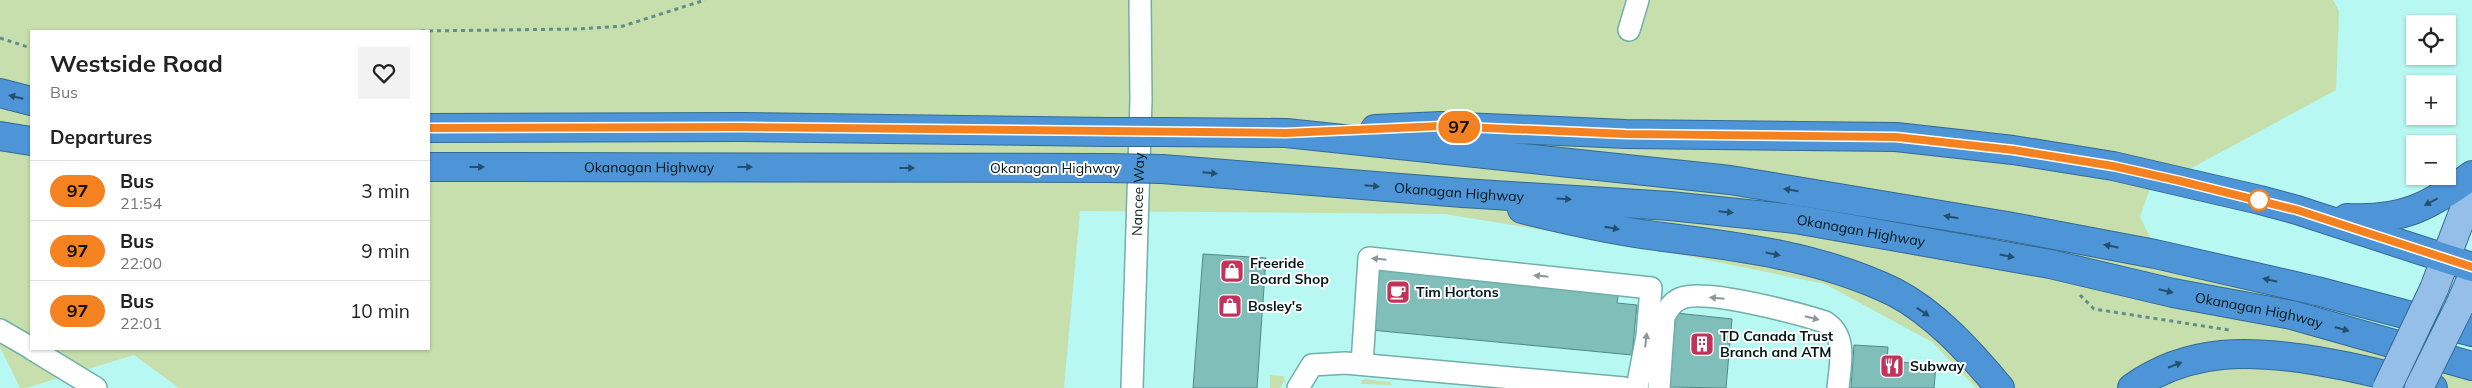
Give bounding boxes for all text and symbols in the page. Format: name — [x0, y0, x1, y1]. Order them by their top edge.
map controls — [2406, 15, 2456, 185]
button: locate — [2406, 15, 2456, 65]
button: heart — [358, 47, 410, 99]
text: Westside Road — [50, 48, 223, 78]
button: + — [2406, 75, 2456, 125]
text: Bus — [50, 82, 78, 102]
one-way arrow — [8, 92, 23, 100]
line badge: 97 — [1436, 111, 1482, 143]
text: 97 — [1448, 115, 1470, 138]
text: Departures — [50, 125, 152, 149]
button: − — [2406, 135, 2456, 185]
street label: Nancee Way — [1128, 152, 1148, 236]
street label: Okanagan Highway — [584, 158, 715, 176]
street label: Okanagan Highway — [990, 159, 1121, 177]
one-way arrow — [470, 163, 486, 171]
one-way arrow — [737, 163, 753, 171]
one-way arrow — [900, 164, 916, 172]
text: Bus — [120, 169, 154, 193]
one-way arrow — [1203, 169, 1219, 177]
text: 97 — [67, 179, 88, 202]
text: 3 min — [361, 179, 410, 203]
street label: Okanagan Highway — [1393, 179, 1525, 206]
one-way arrow — [1365, 182, 1381, 190]
one-way arrow — [1782, 186, 1798, 194]
unlabelled marker — [2248, 189, 2270, 211]
text: 21:54 — [120, 193, 162, 213]
one-way arrow — [1556, 196, 1572, 204]
one-way arrow — [2424, 198, 2439, 206]
one-way arrow — [1718, 208, 1734, 216]
street label: Okanagan Highway — [1795, 210, 1927, 251]
one-way arrow — [1943, 212, 1959, 220]
one-way arrow — [1605, 225, 1621, 233]
text: Bus — [120, 229, 154, 253]
text: 97 — [67, 239, 88, 262]
text: 9 min — [361, 239, 410, 263]
one-way arrow — [2103, 241, 2119, 249]
one-way arrow — [1765, 250, 1780, 258]
text: 22:00 — [120, 253, 162, 273]
one-way arrow — [2000, 253, 2016, 261]
place label: Freeride Board Shop — [1250, 254, 1329, 288]
one-way arrow — [1371, 255, 1387, 263]
shop icon: Freeride Board Shop — [1219, 258, 1245, 284]
one-way arrow — [1533, 272, 1549, 280]
one-way arrow — [2262, 276, 2277, 284]
cafe icon: Tim Hortons — [1385, 279, 1411, 305]
place label: Tim Hortons — [1416, 283, 1499, 301]
one-way arrow — [2159, 287, 2174, 295]
street label: Okanagan Highway — [2194, 288, 2326, 332]
text: Bus — [120, 289, 154, 313]
shop icon: Bosley's — [1217, 293, 1243, 319]
one-way arrow — [1709, 294, 1725, 302]
place label: Bosley's — [1248, 297, 1302, 315]
text: 97 — [67, 299, 88, 322]
text: 10 min — [350, 299, 410, 323]
one-way arrow — [1916, 307, 1930, 317]
text: 22:01 — [120, 313, 162, 333]
one-way arrow — [1805, 314, 1820, 322]
one-way arrow — [2334, 325, 2349, 333]
place label: TD Canada Trust Branch and ATM — [1720, 327, 1834, 361]
building icon: TD Canada Trust Branch and ATM — [1689, 331, 1715, 357]
one-way arrow — [1642, 332, 1650, 348]
restaurant icon: Subway — [1879, 353, 1905, 379]
place label: Subway — [1910, 357, 1965, 375]
one-way arrow — [2167, 361, 2182, 368]

